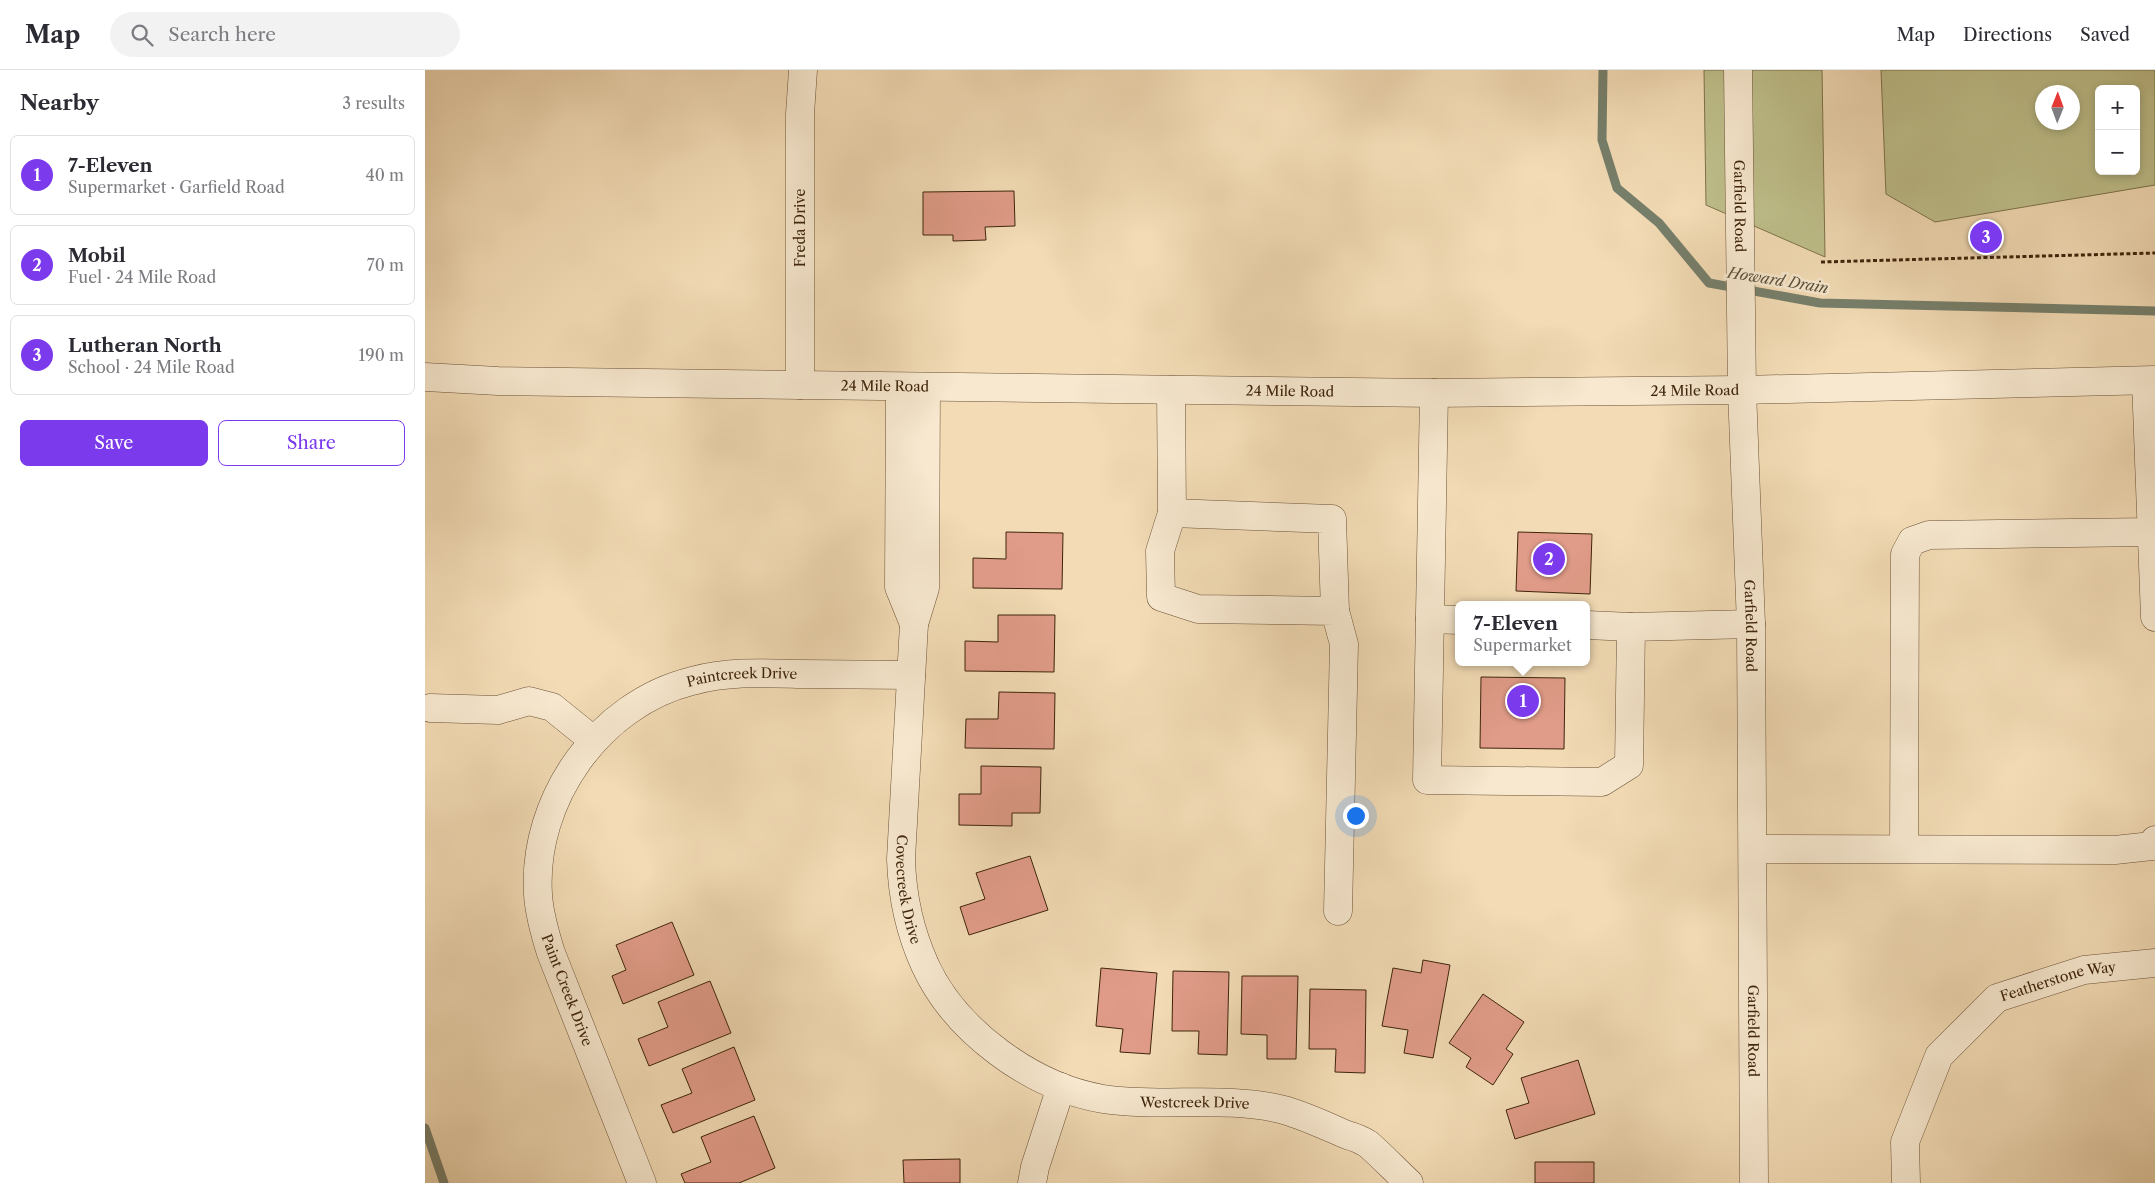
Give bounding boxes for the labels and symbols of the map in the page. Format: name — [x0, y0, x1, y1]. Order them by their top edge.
north arrow — [2035, 85, 2080, 130]
street label: Garfield Road — [1730, 160, 1749, 253]
street label: Freda Drive — [791, 189, 809, 267]
pin: 3 — [1970, 218, 2002, 256]
water label: Howard Drain — [1725, 262, 1830, 297]
street label: 24 Mile Road — [840, 376, 930, 396]
street label: 24 Mile Road — [1650, 381, 1740, 400]
street label: 24 Mile Road — [1245, 382, 1335, 401]
pin: 2 — [1533, 540, 1565, 578]
street label: Garfield Road — [1740, 579, 1760, 672]
street label: Paintcreek Drive — [685, 664, 798, 691]
pin: 1 — [1507, 682, 1539, 720]
your location — [1343, 803, 1369, 829]
street label: Covecreek Drive — [892, 834, 925, 947]
street label: Paint Creek Drive — [537, 932, 597, 1049]
street label: Featherstone Way — [1998, 958, 2117, 1005]
street label: Garfield Road — [1744, 985, 1762, 1077]
street label: Westcreek Drive — [1139, 1093, 1251, 1113]

